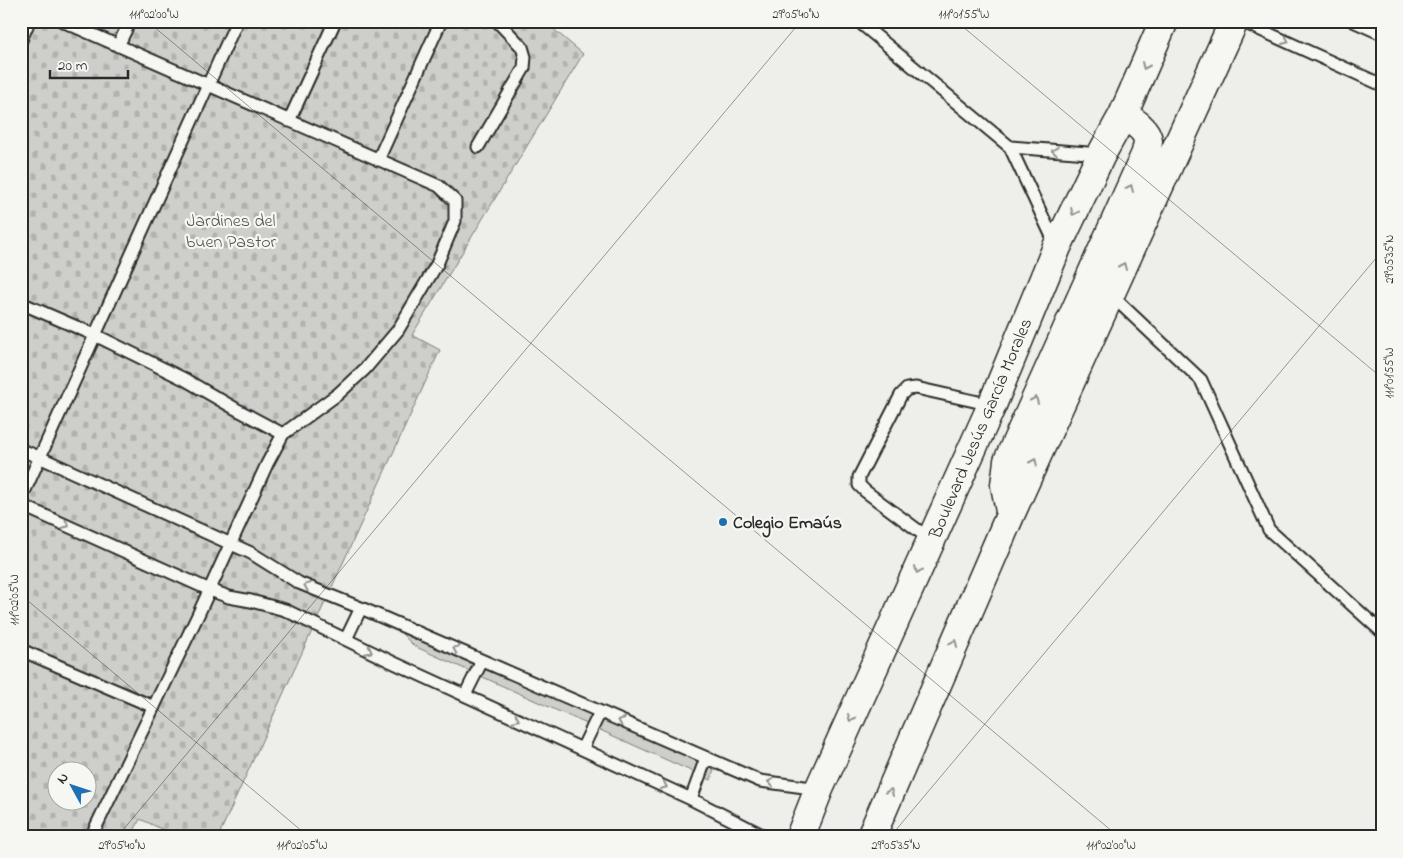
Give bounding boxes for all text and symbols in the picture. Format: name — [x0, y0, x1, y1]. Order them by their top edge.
text: 111°02'00"W — [129, 6, 179, 24]
text: 29°05'40"N — [772, 6, 820, 24]
text: 111°01'55"W — [939, 6, 989, 24]
one-way arrow — [1281, 35, 1290, 46]
scale bar — [50, 48, 128, 80]
text: 20 m — [58, 55, 88, 77]
one-way arrow — [1140, 61, 1151, 70]
one-way arrow — [1051, 145, 1059, 156]
one-way arrow — [1124, 184, 1135, 193]
one-way arrow — [1069, 207, 1080, 216]
park label: Jardines del buen Pastor — [186, 209, 277, 256]
text: 29°05'35"N — [1381, 235, 1399, 283]
one-way arrow — [1116, 262, 1127, 271]
street label: Boulevard Jesús García Morales — [923, 314, 1040, 544]
text: 111°01'55"W — [1381, 348, 1399, 398]
one-way arrow — [1029, 396, 1040, 405]
one-way arrow — [1027, 458, 1038, 467]
place label: Colegio Emaús — [733, 511, 842, 538]
marker: Colegio Emaús — [717, 516, 729, 528]
one-way arrow — [61, 519, 70, 530]
one-way arrow — [914, 565, 925, 574]
text: 111°02'05"W — [6, 574, 24, 626]
one-way arrow — [303, 581, 311, 591]
one-way arrow — [948, 639, 959, 648]
one-way arrow — [364, 644, 373, 655]
one-way arrow — [452, 645, 461, 656]
one-way arrow — [511, 712, 520, 723]
one-way arrow — [847, 713, 858, 722]
one-way arrow — [617, 716, 626, 727]
north arrow — [48, 760, 98, 810]
text: N — [52, 768, 74, 789]
one-way arrow — [767, 778, 775, 788]
one-way arrow — [659, 780, 668, 791]
one-way arrow — [884, 788, 894, 797]
text: 29°05'40"N — [98, 837, 146, 855]
text: 111°02'05"W — [276, 837, 328, 855]
text: 29°05'35"N — [872, 837, 920, 855]
text: 111°02'00"W — [1086, 837, 1136, 855]

